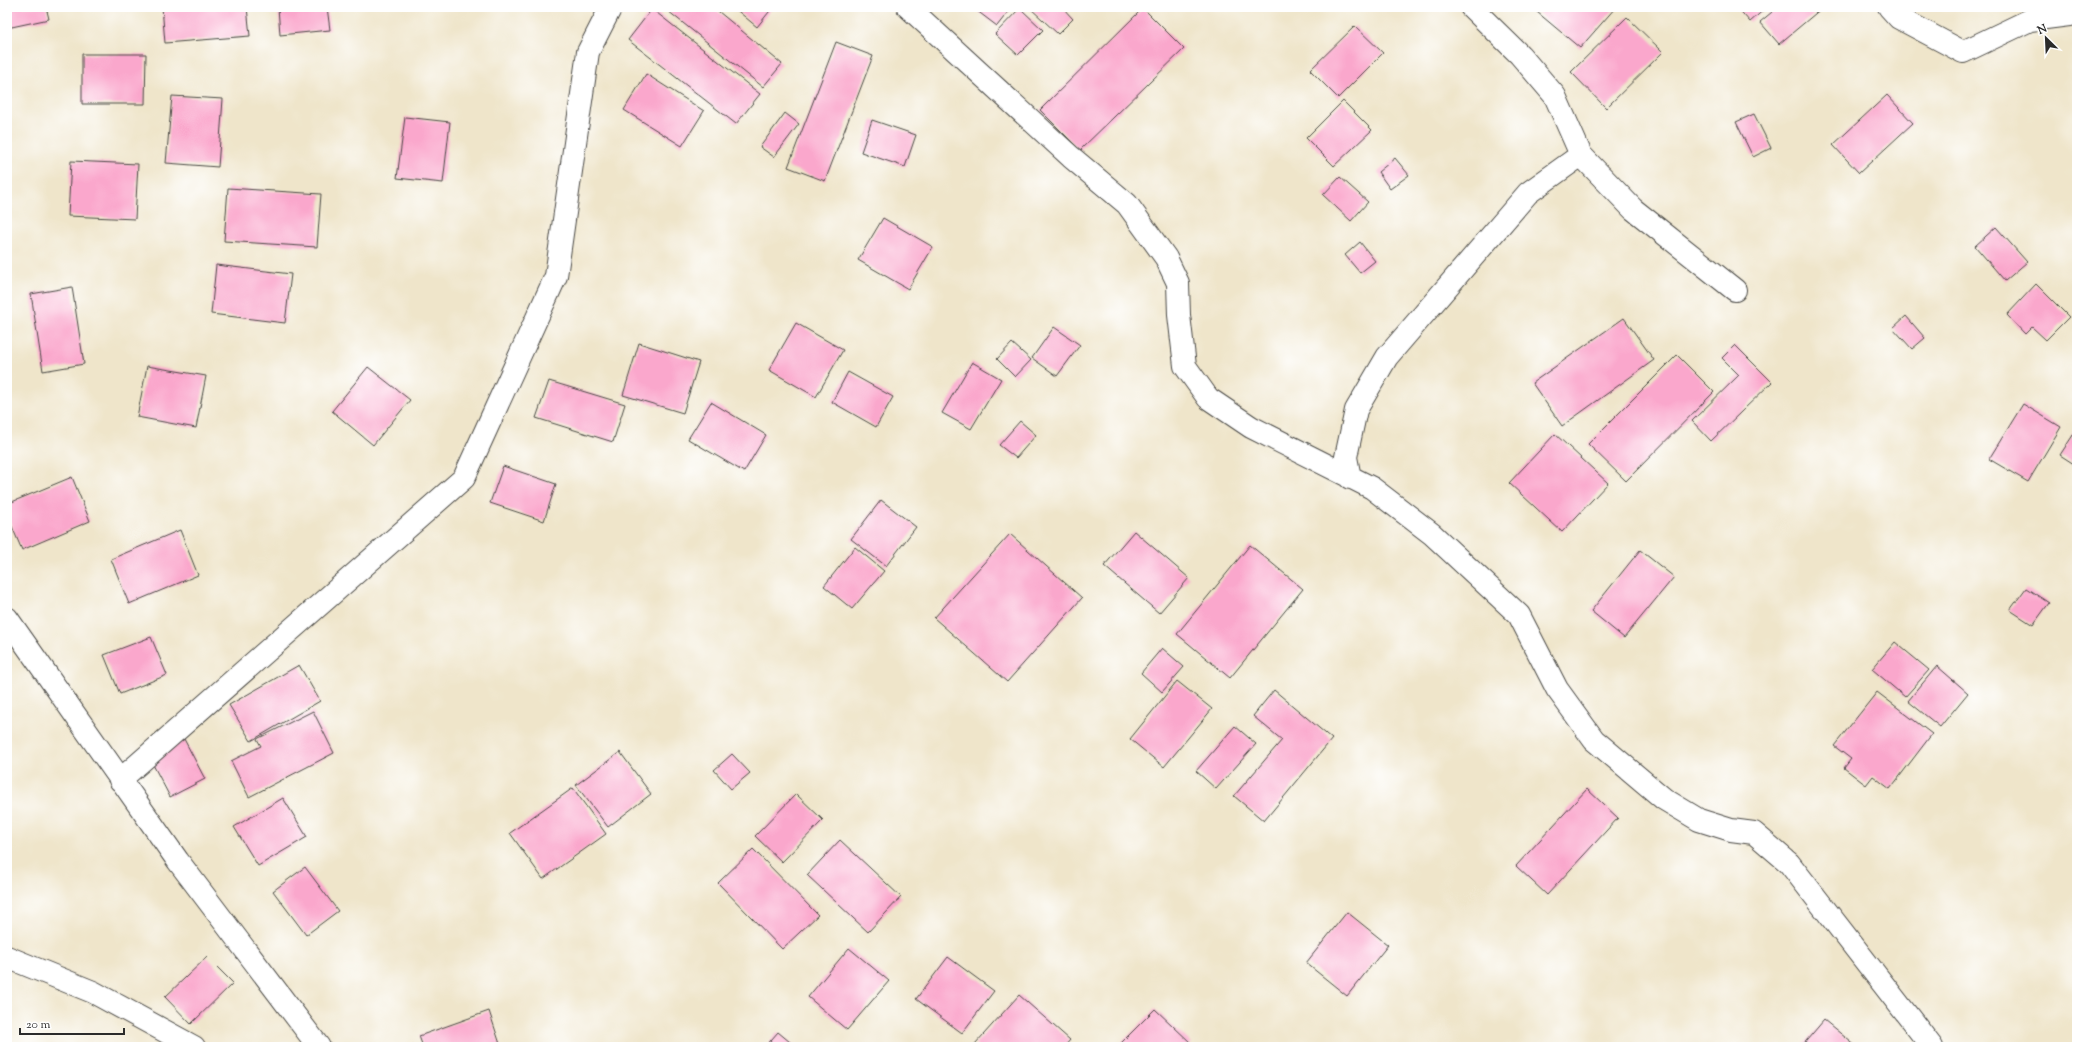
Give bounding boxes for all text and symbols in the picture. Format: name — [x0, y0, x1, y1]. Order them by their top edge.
north arrow — [2026, 18, 2066, 58]
text: N — [2034, 21, 2050, 39]
scale bar — [20, 1010, 124, 1036]
text: 20 m — [26, 1016, 51, 1034]

